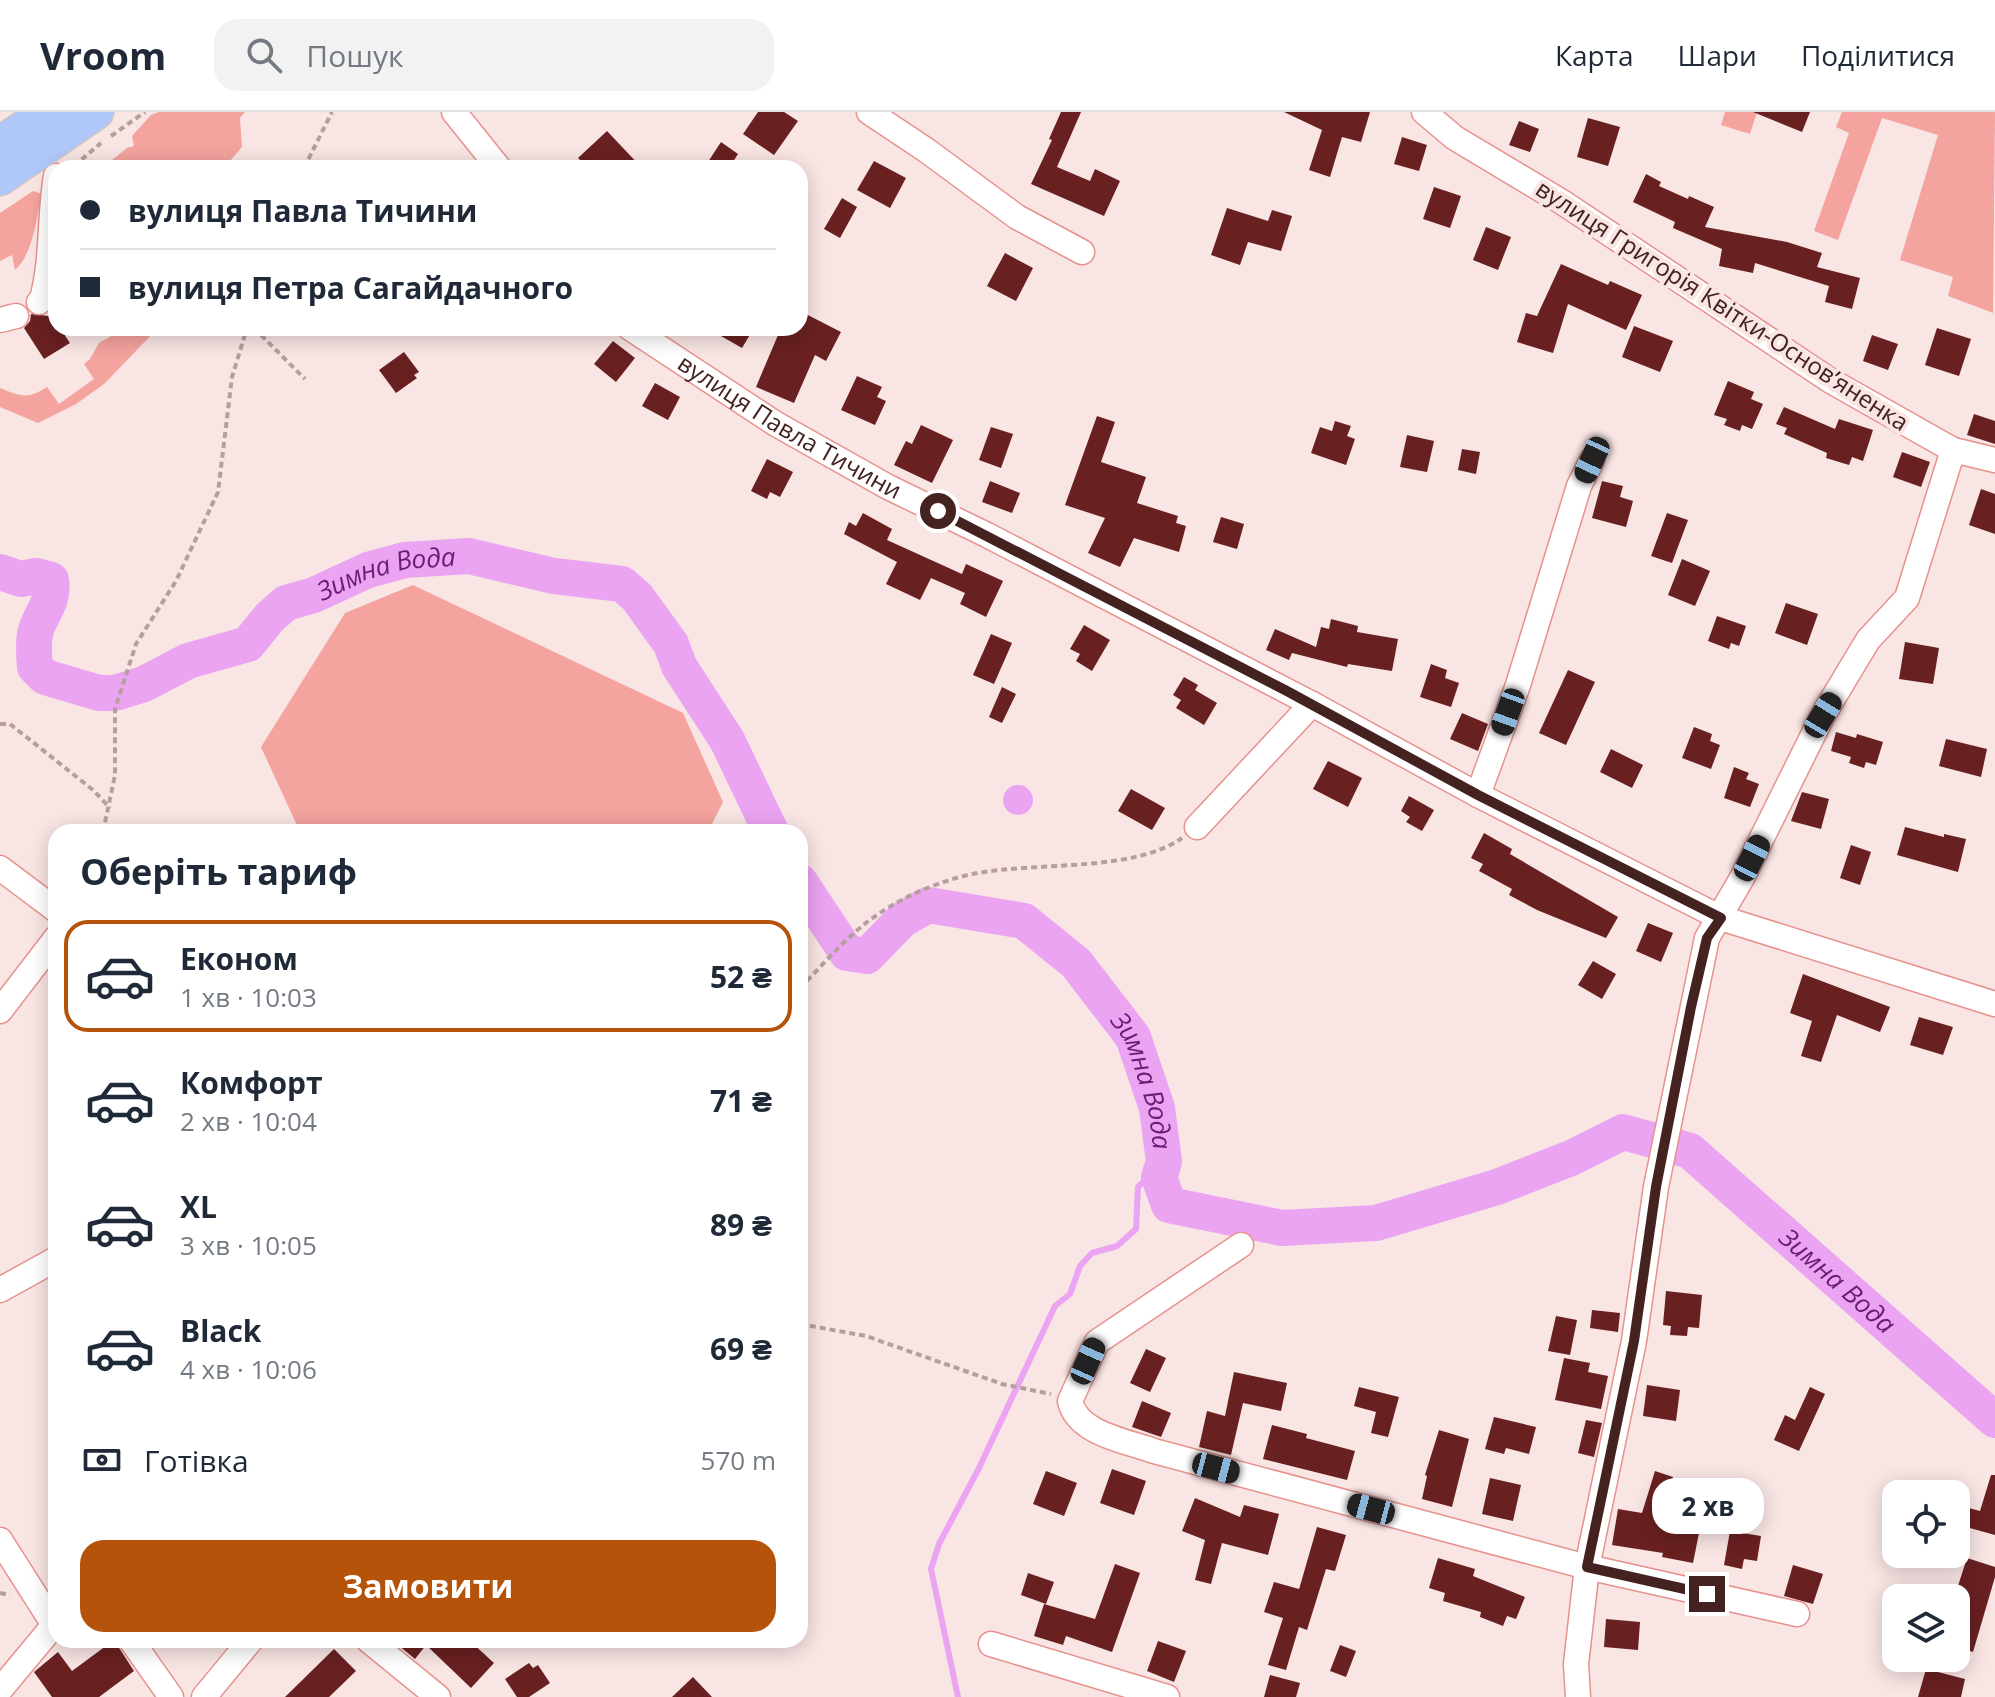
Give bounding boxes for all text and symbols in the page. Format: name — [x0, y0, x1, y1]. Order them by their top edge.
search box — [214, 19, 774, 91]
text: Vroom — [40, 29, 166, 81]
icon: search — [242, 33, 286, 77]
text: Пошук — [306, 35, 403, 76]
text: Карта — [1555, 36, 1634, 74]
text: Шари — [1678, 36, 1757, 74]
text: Поділитися — [1801, 36, 1955, 74]
street label: вулиця Григорія Квітки-Основʼяненка — [1530, 171, 1916, 438]
text: вулиця Павла Тичини — [128, 190, 477, 231]
text: вулиця Петра Сагайдачного — [128, 267, 573, 308]
street label: вулиця Павла Тичини — [672, 346, 907, 506]
car — [1571, 433, 1613, 487]
route start — [920, 493, 956, 529]
water label: Зимна Вода — [310, 538, 457, 609]
car — [1489, 685, 1527, 739]
car — [1800, 688, 1846, 742]
car — [1730, 831, 1774, 885]
text: Оберіть тариф — [80, 847, 357, 896]
text: Економ — [180, 938, 298, 979]
icon: car — [84, 940, 156, 1012]
text: 52 ₴ — [710, 956, 772, 997]
text: 1 хв · 10:03 — [180, 979, 317, 1015]
water label: Зимна Вода — [1102, 1003, 1181, 1152]
text: Комфорт — [180, 1062, 323, 1103]
icon: car — [84, 1064, 156, 1136]
text: 71 ₴ — [710, 1080, 772, 1121]
text: 2 хв · 10:04 — [180, 1103, 317, 1139]
text: XL — [180, 1186, 217, 1227]
icon: car — [84, 1188, 156, 1260]
text: 89 ₴ — [710, 1204, 772, 1245]
water label: Зимна Вода — [1771, 1219, 1904, 1341]
text: 3 хв · 10:05 — [180, 1227, 317, 1263]
text: Black — [180, 1310, 261, 1351]
icon: car — [84, 1312, 156, 1384]
text: 69 ₴ — [710, 1328, 772, 1369]
car — [1067, 1334, 1109, 1388]
text: 4 хв · 10:06 — [180, 1351, 317, 1387]
icon: cash — [80, 1438, 124, 1482]
text: Готівка — [144, 1440, 249, 1481]
text: 570 m — [701, 1442, 776, 1478]
car — [1190, 1450, 1242, 1486]
callout: 2 хв — [1651, 1478, 1763, 1534]
map controls — [1882, 1480, 1970, 1672]
button: locate — [1882, 1480, 1970, 1568]
text: 2 хв — [1681, 1488, 1735, 1524]
car — [1345, 1491, 1397, 1527]
button: Замовити — [80, 1540, 776, 1632]
route end — [1689, 1576, 1725, 1612]
button: layers — [1882, 1584, 1970, 1672]

